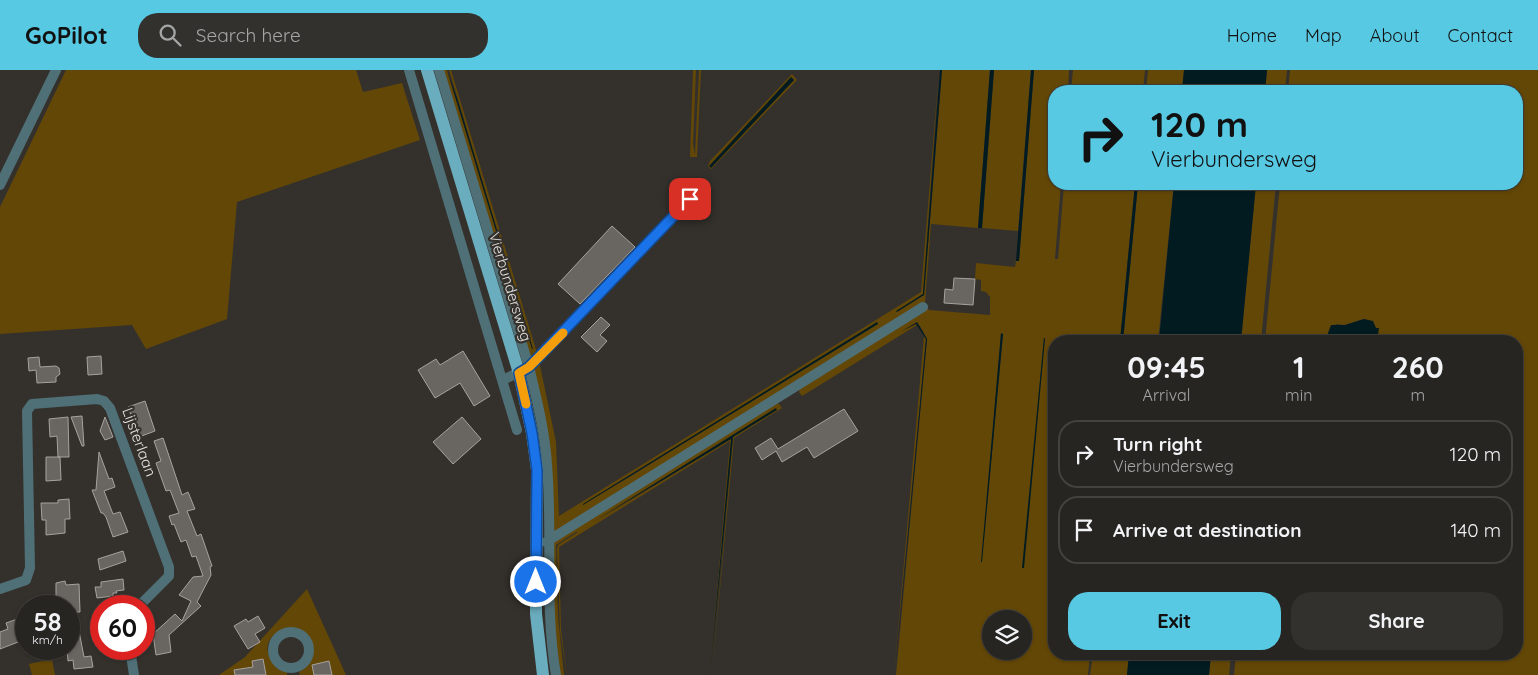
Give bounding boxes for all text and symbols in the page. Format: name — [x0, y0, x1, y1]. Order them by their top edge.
search box — [138, 13, 488, 58]
text: GoPilot — [25, 20, 108, 50]
icon: search — [156, 21, 184, 49]
text: Search here — [196, 23, 301, 47]
text: Home — [1227, 24, 1277, 47]
text: Map — [1305, 24, 1342, 47]
text: About — [1370, 24, 1420, 47]
text: Contact — [1448, 24, 1513, 47]
text: 120 m — [1151, 102, 1248, 146]
icon: right — [1068, 105, 1133, 170]
text: Vierbundersweg — [1151, 145, 1317, 173]
pin — [669, 178, 711, 220]
icon: arrive — [676, 185, 704, 213]
street label: Vierbundersweg — [485, 230, 536, 344]
text: 09:45 — [1127, 348, 1206, 386]
text: 1 — [1293, 348, 1305, 386]
text: 260 — [1392, 348, 1444, 386]
text: Arrival — [1143, 385, 1191, 405]
text: min — [1285, 385, 1312, 405]
text: m — [1410, 385, 1425, 405]
street label: Lijsterlaan — [118, 405, 161, 479]
text: Turn right — [1113, 432, 1202, 456]
icon: right — [1070, 440, 1098, 468]
text: 120 m — [1450, 442, 1501, 466]
text: Vierbundersweg — [1113, 456, 1234, 476]
icon: arrive — [1070, 516, 1098, 544]
text: Arrive at destination — [1113, 518, 1302, 542]
text: 140 m — [1450, 518, 1501, 542]
position arrow — [509, 555, 561, 607]
button: Exit — [1068, 592, 1281, 650]
button: Share — [1291, 592, 1503, 650]
speed limit sign: 60 — [90, 595, 155, 660]
text: 58 — [33, 606, 62, 637]
map controls — [982, 610, 1032, 660]
button: layers — [982, 610, 1032, 660]
text: km/h — [32, 632, 63, 647]

